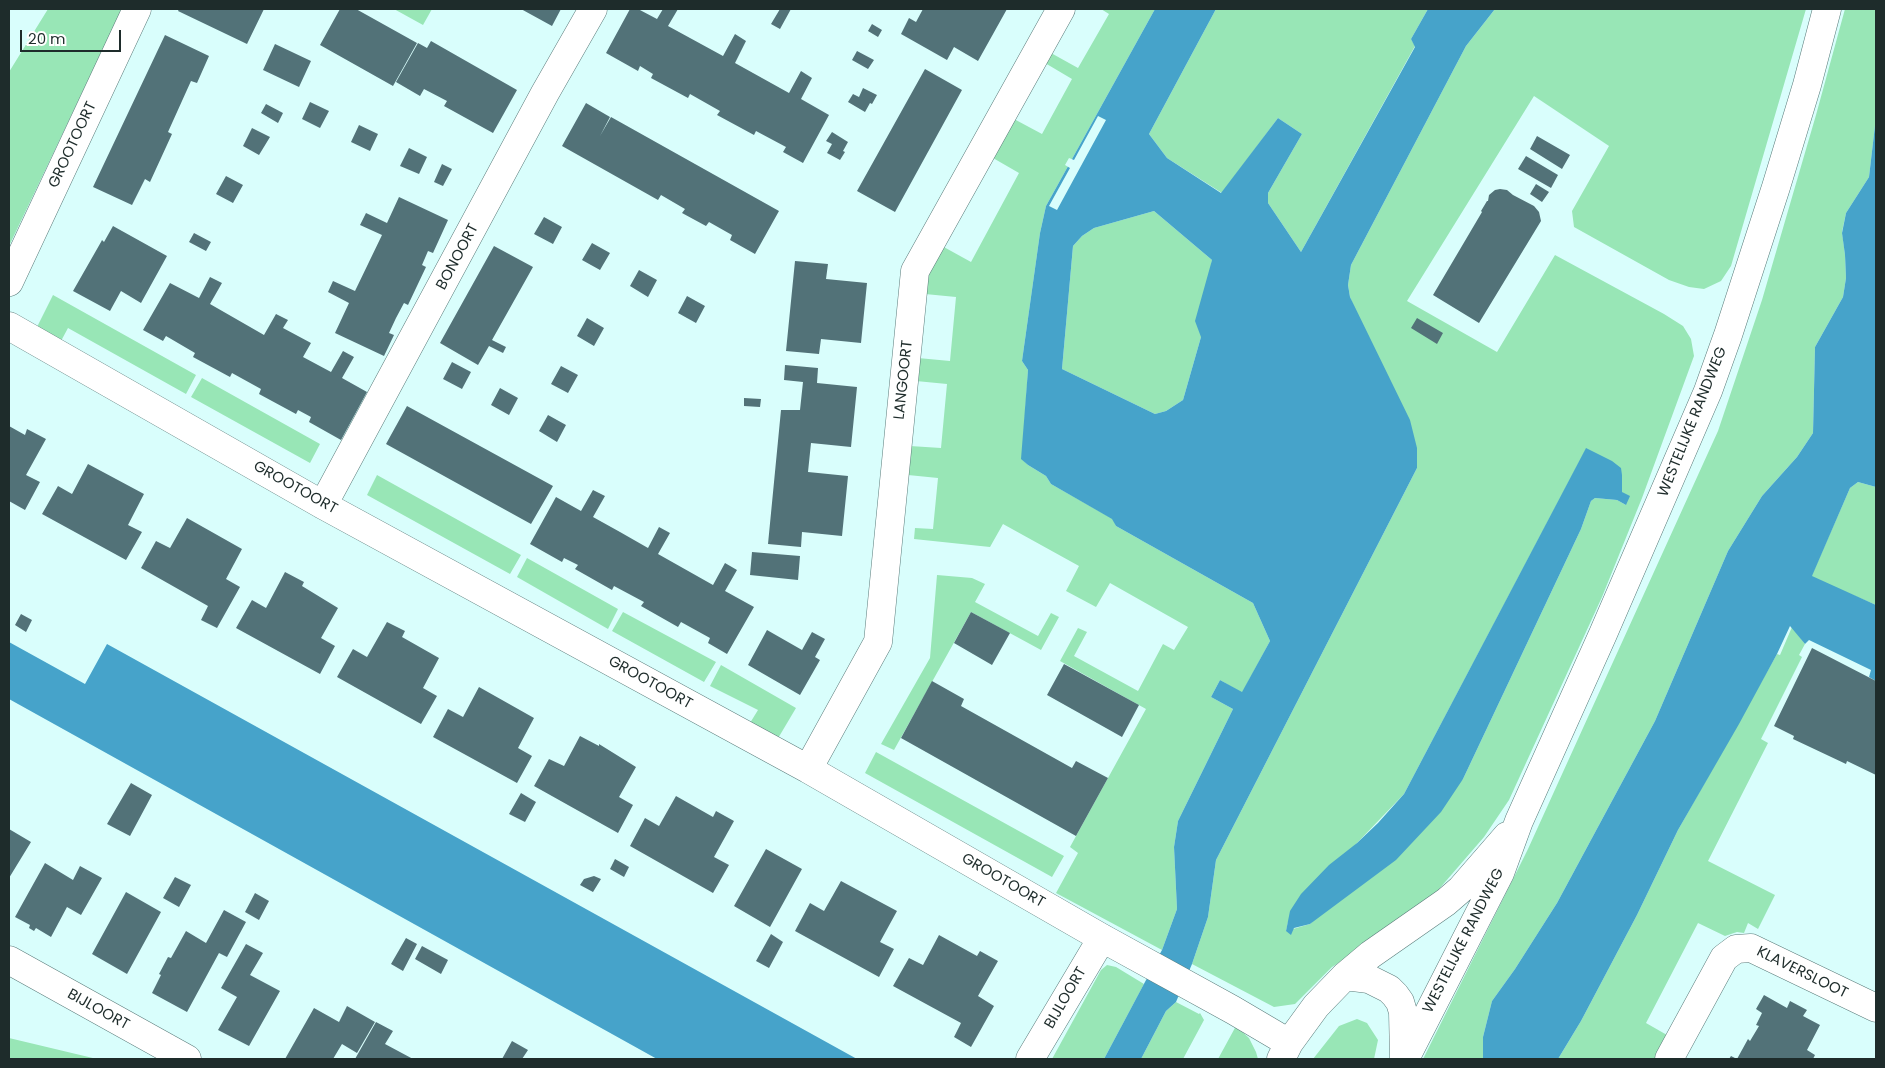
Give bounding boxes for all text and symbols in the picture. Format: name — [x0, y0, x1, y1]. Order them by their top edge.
scale bar — [22, 20, 124, 52]
text: 20 m — [28, 28, 66, 49]
street label: GROOTOORT — [45, 99, 101, 191]
street label: BONOORT — [433, 221, 483, 293]
street label: LANGOORT — [891, 339, 917, 421]
street label: WESTELIJKE RANDWEG — [1655, 344, 1731, 500]
street label: GROOTOORT — [250, 458, 340, 518]
street label: GROOTOORT — [605, 653, 695, 713]
street label: GROOTOORT — [958, 850, 1048, 912]
street label: WESTELIJKE RANDWEG — [1420, 866, 1508, 1016]
street label: KLAVERSLOOT — [1753, 943, 1851, 1003]
street label: BIJLOORT — [1041, 964, 1091, 1032]
street label: BIJLOORT — [64, 986, 132, 1034]

